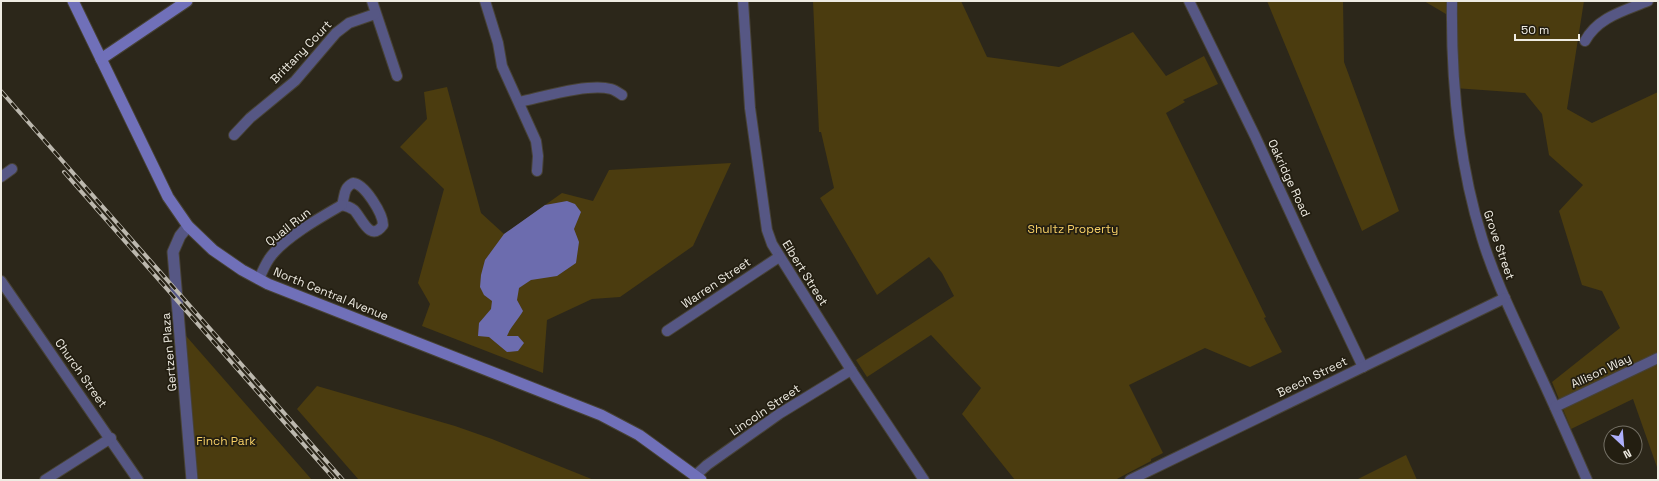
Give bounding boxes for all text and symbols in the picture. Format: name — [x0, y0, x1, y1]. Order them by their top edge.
scale bar — [1515, 16, 1579, 42]
street label: Brittany Court — [267, 17, 335, 87]
text: 50 m — [1521, 22, 1549, 38]
street label: Oakridge Road — [1264, 137, 1314, 219]
street label: Quail Run — [262, 204, 314, 250]
street label: Grove Street — [1480, 208, 1518, 282]
park label: Shultz Property — [1028, 221, 1118, 237]
street label: Elbert Street — [779, 237, 831, 309]
street label: Warren Street — [678, 254, 754, 312]
street label: North Central Avenue — [271, 264, 391, 324]
street label: Gertzen Plaza — [158, 312, 180, 392]
street label: Church Street — [51, 335, 111, 411]
street label: Allison Way — [1568, 350, 1634, 392]
street label: Beech Street — [1274, 353, 1350, 401]
street label: Lincoln Street — [727, 381, 803, 439]
north arrow — [1603, 425, 1643, 465]
park label: Finch Park — [196, 433, 256, 449]
text: N — [1621, 446, 1634, 462]

